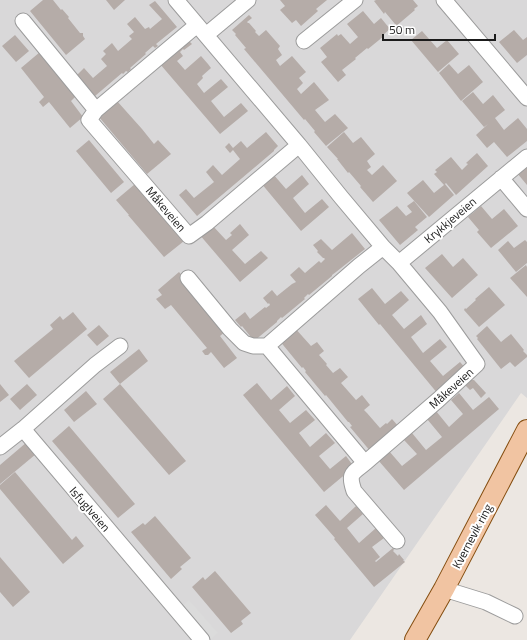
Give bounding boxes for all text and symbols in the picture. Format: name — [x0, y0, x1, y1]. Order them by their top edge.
scale bar — [383, 16, 495, 42]
text: 50 m — [389, 20, 415, 39]
street label: Måkeveien — [141, 182, 191, 236]
street label: Krykkjeveien — [419, 192, 481, 248]
street label: Måkeveien — [424, 363, 478, 413]
street label: Isfuglveien — [65, 482, 115, 536]
street label: Kvernevik ring — [447, 500, 497, 572]

